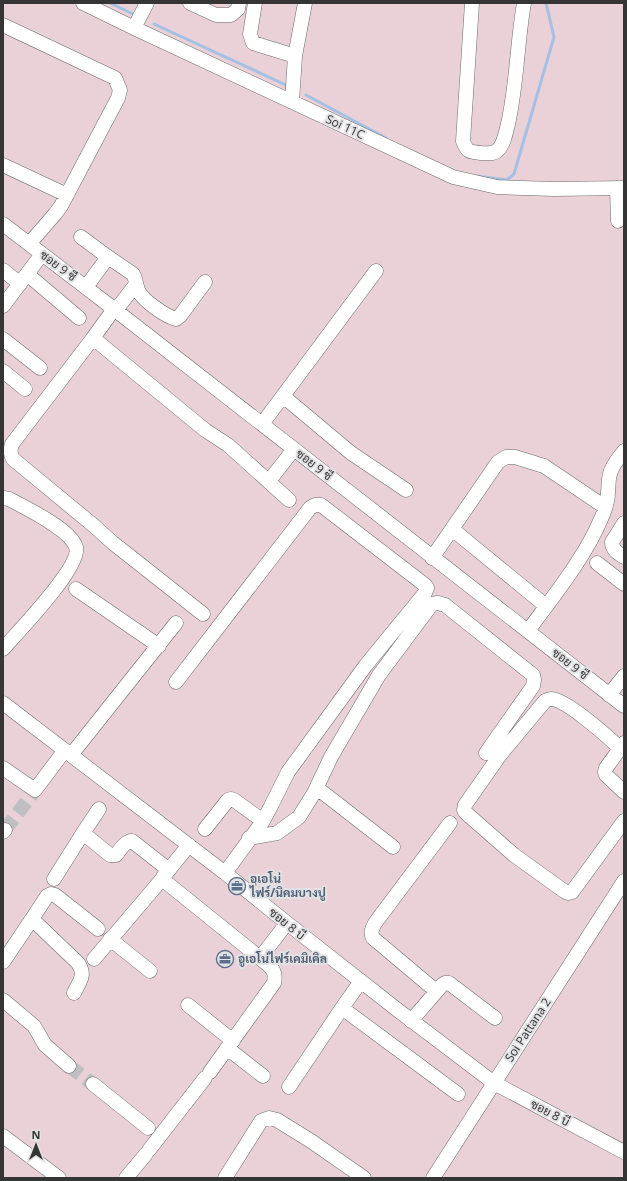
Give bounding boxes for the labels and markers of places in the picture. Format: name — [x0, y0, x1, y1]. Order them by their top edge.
place label: อูเอโน่ ไฟร์/นิคมบางปู — [249, 870, 326, 901]
office icon: อูเอโน่ ไฟร์/นิคมบางปู — [227, 876, 247, 896]
office icon: อูเอโน่ไฟร์เคมิเคิล — [215, 949, 235, 969]
place label: อูเอโน่ไฟร์เคมิเคิล — [238, 950, 327, 967]

